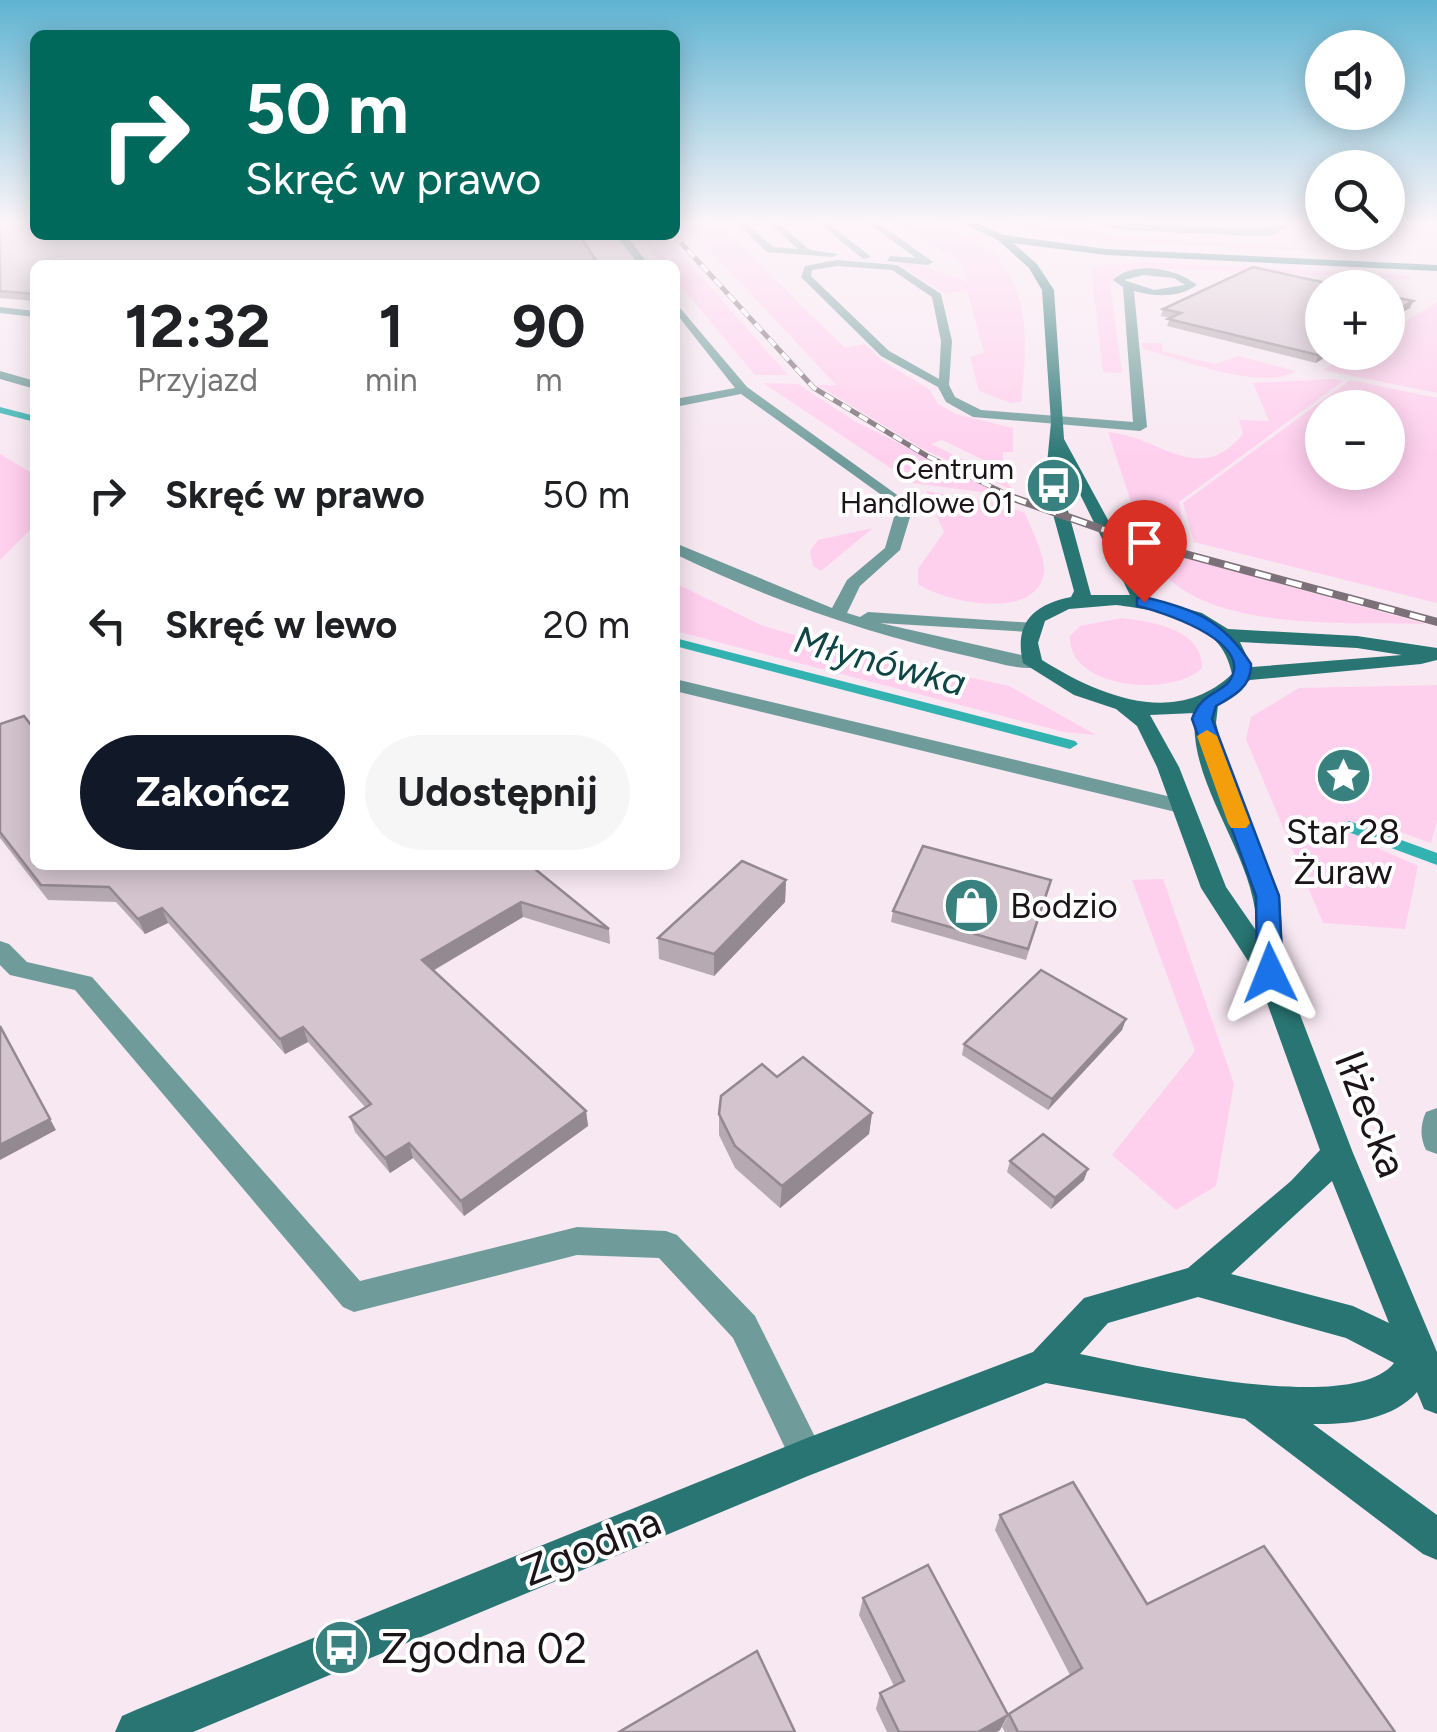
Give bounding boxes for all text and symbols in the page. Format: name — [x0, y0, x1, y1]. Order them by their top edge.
map controls — [1305, 30, 1405, 490]
button: sound — [1305, 30, 1405, 130]
text: 50 m — [245, 66, 409, 151]
icon: right — [80, 70, 210, 200]
button: search — [1305, 150, 1405, 250]
text: Skręć w prawo — [245, 151, 541, 205]
button: + — [1305, 270, 1405, 370]
text: 12:32 — [124, 290, 271, 362]
text: 1 — [379, 290, 404, 362]
text: 90 — [512, 290, 586, 362]
text: Przyjazd — [137, 361, 258, 399]
text: min — [365, 361, 418, 399]
text: m — [535, 361, 562, 399]
button: − — [1305, 390, 1405, 490]
place label: Centrum Handlowe 01 — [840, 450, 1014, 521]
bus stop icon: Centrum Handlowe 01 — [1023, 455, 1083, 515]
icon: right — [80, 468, 135, 523]
text: Skręć w prawo — [165, 472, 425, 518]
text: 50 m — [542, 472, 630, 518]
pin — [1102, 500, 1187, 603]
icon: arrive — [1117, 515, 1172, 570]
icon: left — [80, 598, 135, 653]
text: Skręć w lewo — [165, 602, 397, 648]
text: 20 m — [543, 602, 630, 648]
water label: Młynówka — [789, 616, 971, 706]
button: Zakończ — [80, 735, 345, 850]
button: Udostępnij — [365, 735, 630, 850]
place icon: Star 28 Żuraw — [1313, 746, 1373, 806]
place label: Star 28 Żuraw — [1286, 811, 1400, 893]
shop icon: Bodzio — [941, 876, 1001, 936]
place label: Bodzio — [1010, 885, 1118, 927]
position arrow — [1218, 921, 1322, 1025]
street label: Iłżecka — [1324, 1044, 1418, 1184]
street label: Zgodna — [514, 1495, 668, 1597]
bus stop icon: Zgodna 02 — [312, 1618, 372, 1678]
place label: Zgodna 02 — [381, 1623, 587, 1674]

